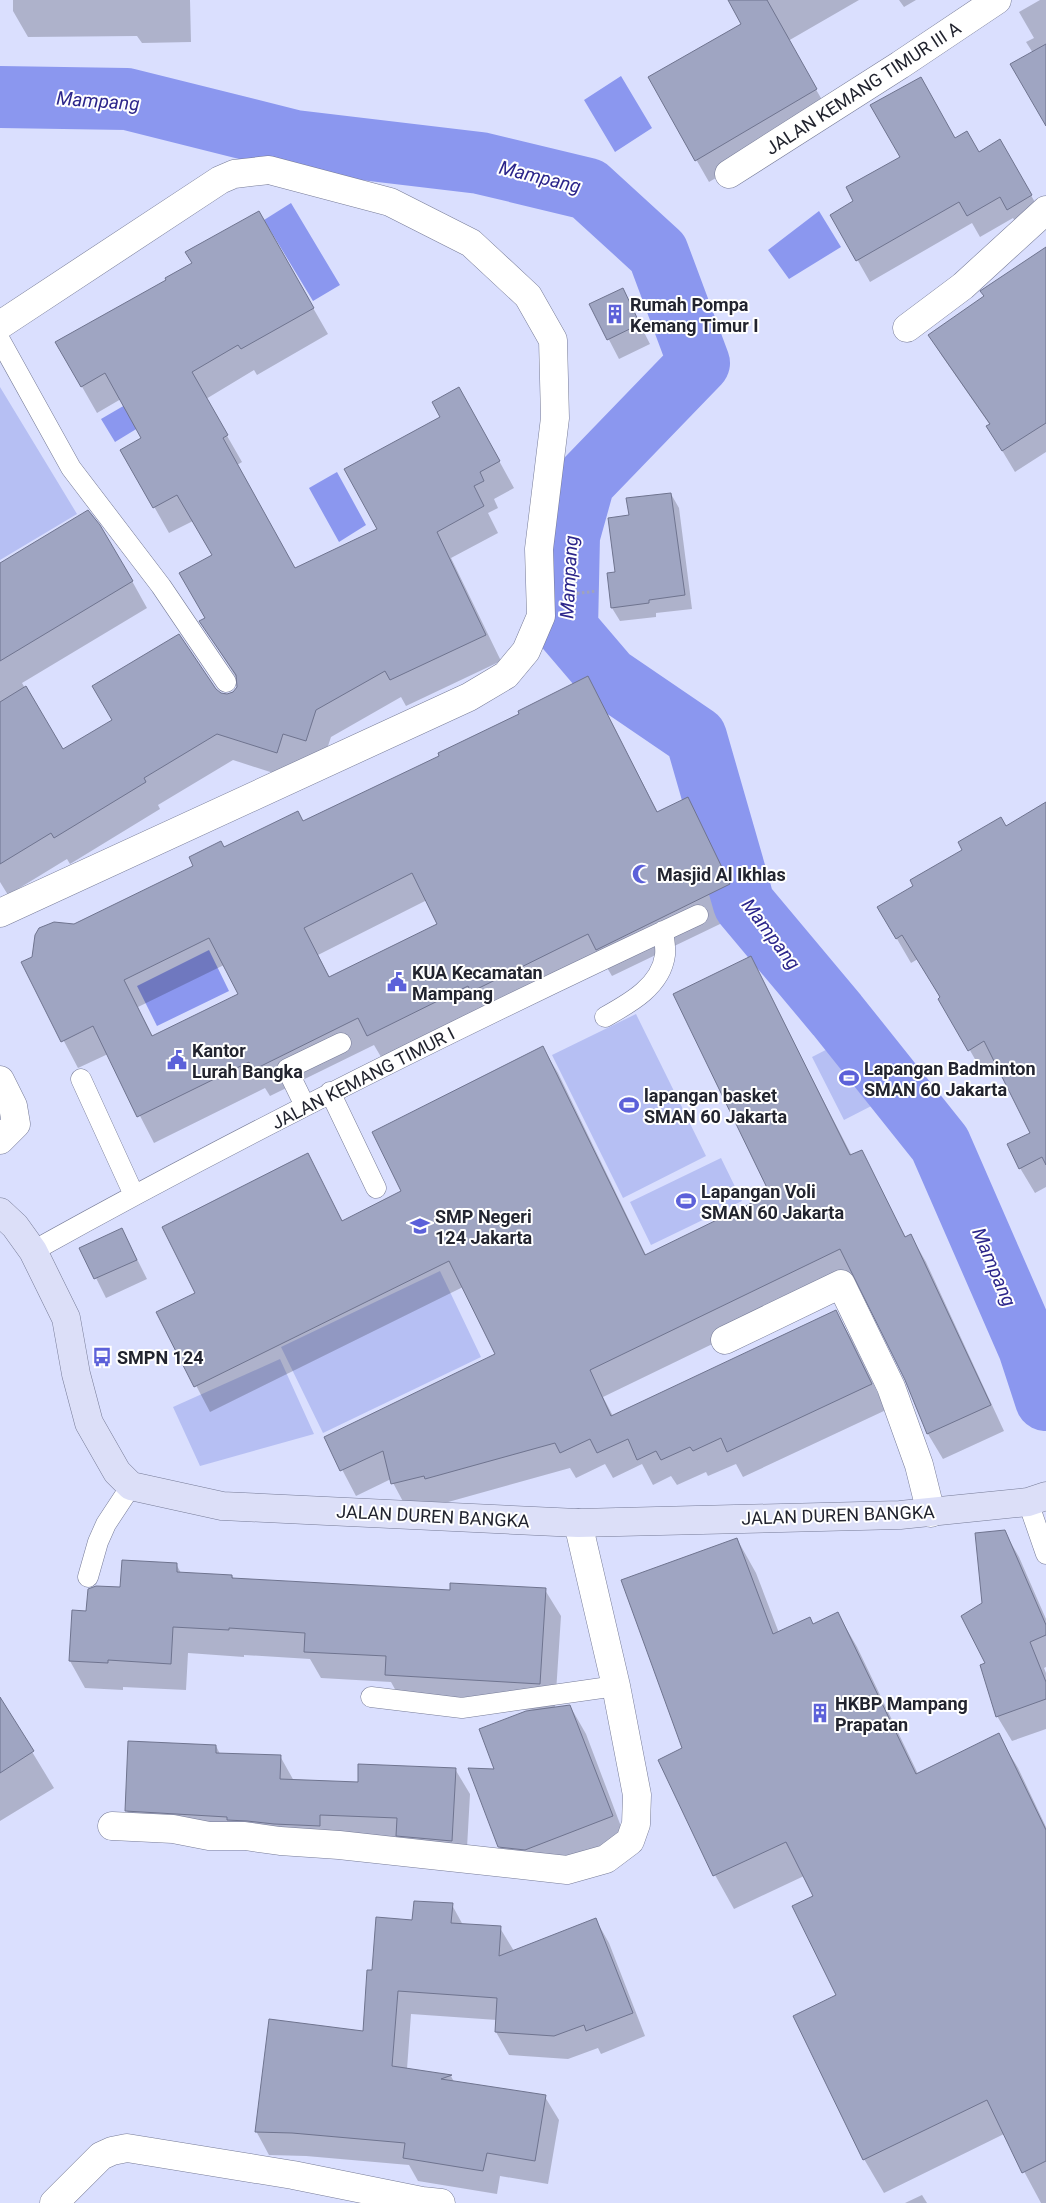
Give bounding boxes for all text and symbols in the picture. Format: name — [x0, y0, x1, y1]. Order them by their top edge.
street label: JALAN KEMANG TIMUR III A — [762, 17, 965, 159]
water label: Mampang — [56, 87, 140, 115]
water label: Mampang — [497, 156, 583, 198]
place label: Rumah Pompa Kemang Timur I — [630, 294, 758, 336]
building icon: Rumah Pompa Kemang Timur I — [604, 303, 626, 325]
water label: Mampang — [555, 535, 583, 619]
mosque icon: Masjid Al Ikhlas — [631, 863, 653, 885]
place label: Masjid Al Ikhlas — [657, 864, 786, 885]
water label: Mampang — [737, 894, 805, 974]
place label: KUA Kecamatan Mampang — [412, 962, 543, 1004]
public building icon: KUA Kecamatan Mampang — [386, 971, 408, 993]
street label: JALAN KEMANG TIMUR I — [268, 1023, 458, 1133]
place label: Kantor Lurah Bangka — [192, 1040, 303, 1082]
public building icon: Kantor Lurah Bangka — [166, 1049, 188, 1071]
place label: Lapangan Badminton SMAN 60 Jakarta — [864, 1058, 1036, 1100]
sports icon: Lapangan Badminton SMAN 60 Jakarta — [838, 1067, 860, 1089]
place label: lapangan basket SMAN 60 Jakarta — [644, 1085, 787, 1127]
sports icon: lapangan basket SMAN 60 Jakarta — [618, 1094, 640, 1116]
place label: Lapangan Voli SMAN 60 Jakarta — [701, 1181, 844, 1223]
sports icon: Lapangan Voli SMAN 60 Jakarta — [675, 1190, 697, 1212]
place label: SMP Negeri 124 Jakarta — [435, 1206, 533, 1248]
school or university icon: SMP Negeri 124 Jakarta — [409, 1215, 431, 1237]
water label: Mampang — [967, 1224, 1021, 1310]
bus stop icon: SMPN 124 — [91, 1346, 113, 1368]
place label: SMPN 124 — [117, 1347, 204, 1368]
street label: JALAN DUREN BANGKA — [336, 1500, 530, 1532]
street label: JALAN DUREN BANGKA — [741, 1501, 935, 1529]
place label: HKBP Mampang Prapatan — [835, 1693, 968, 1735]
building icon: HKBP Mampang Prapatan — [809, 1702, 831, 1724]

